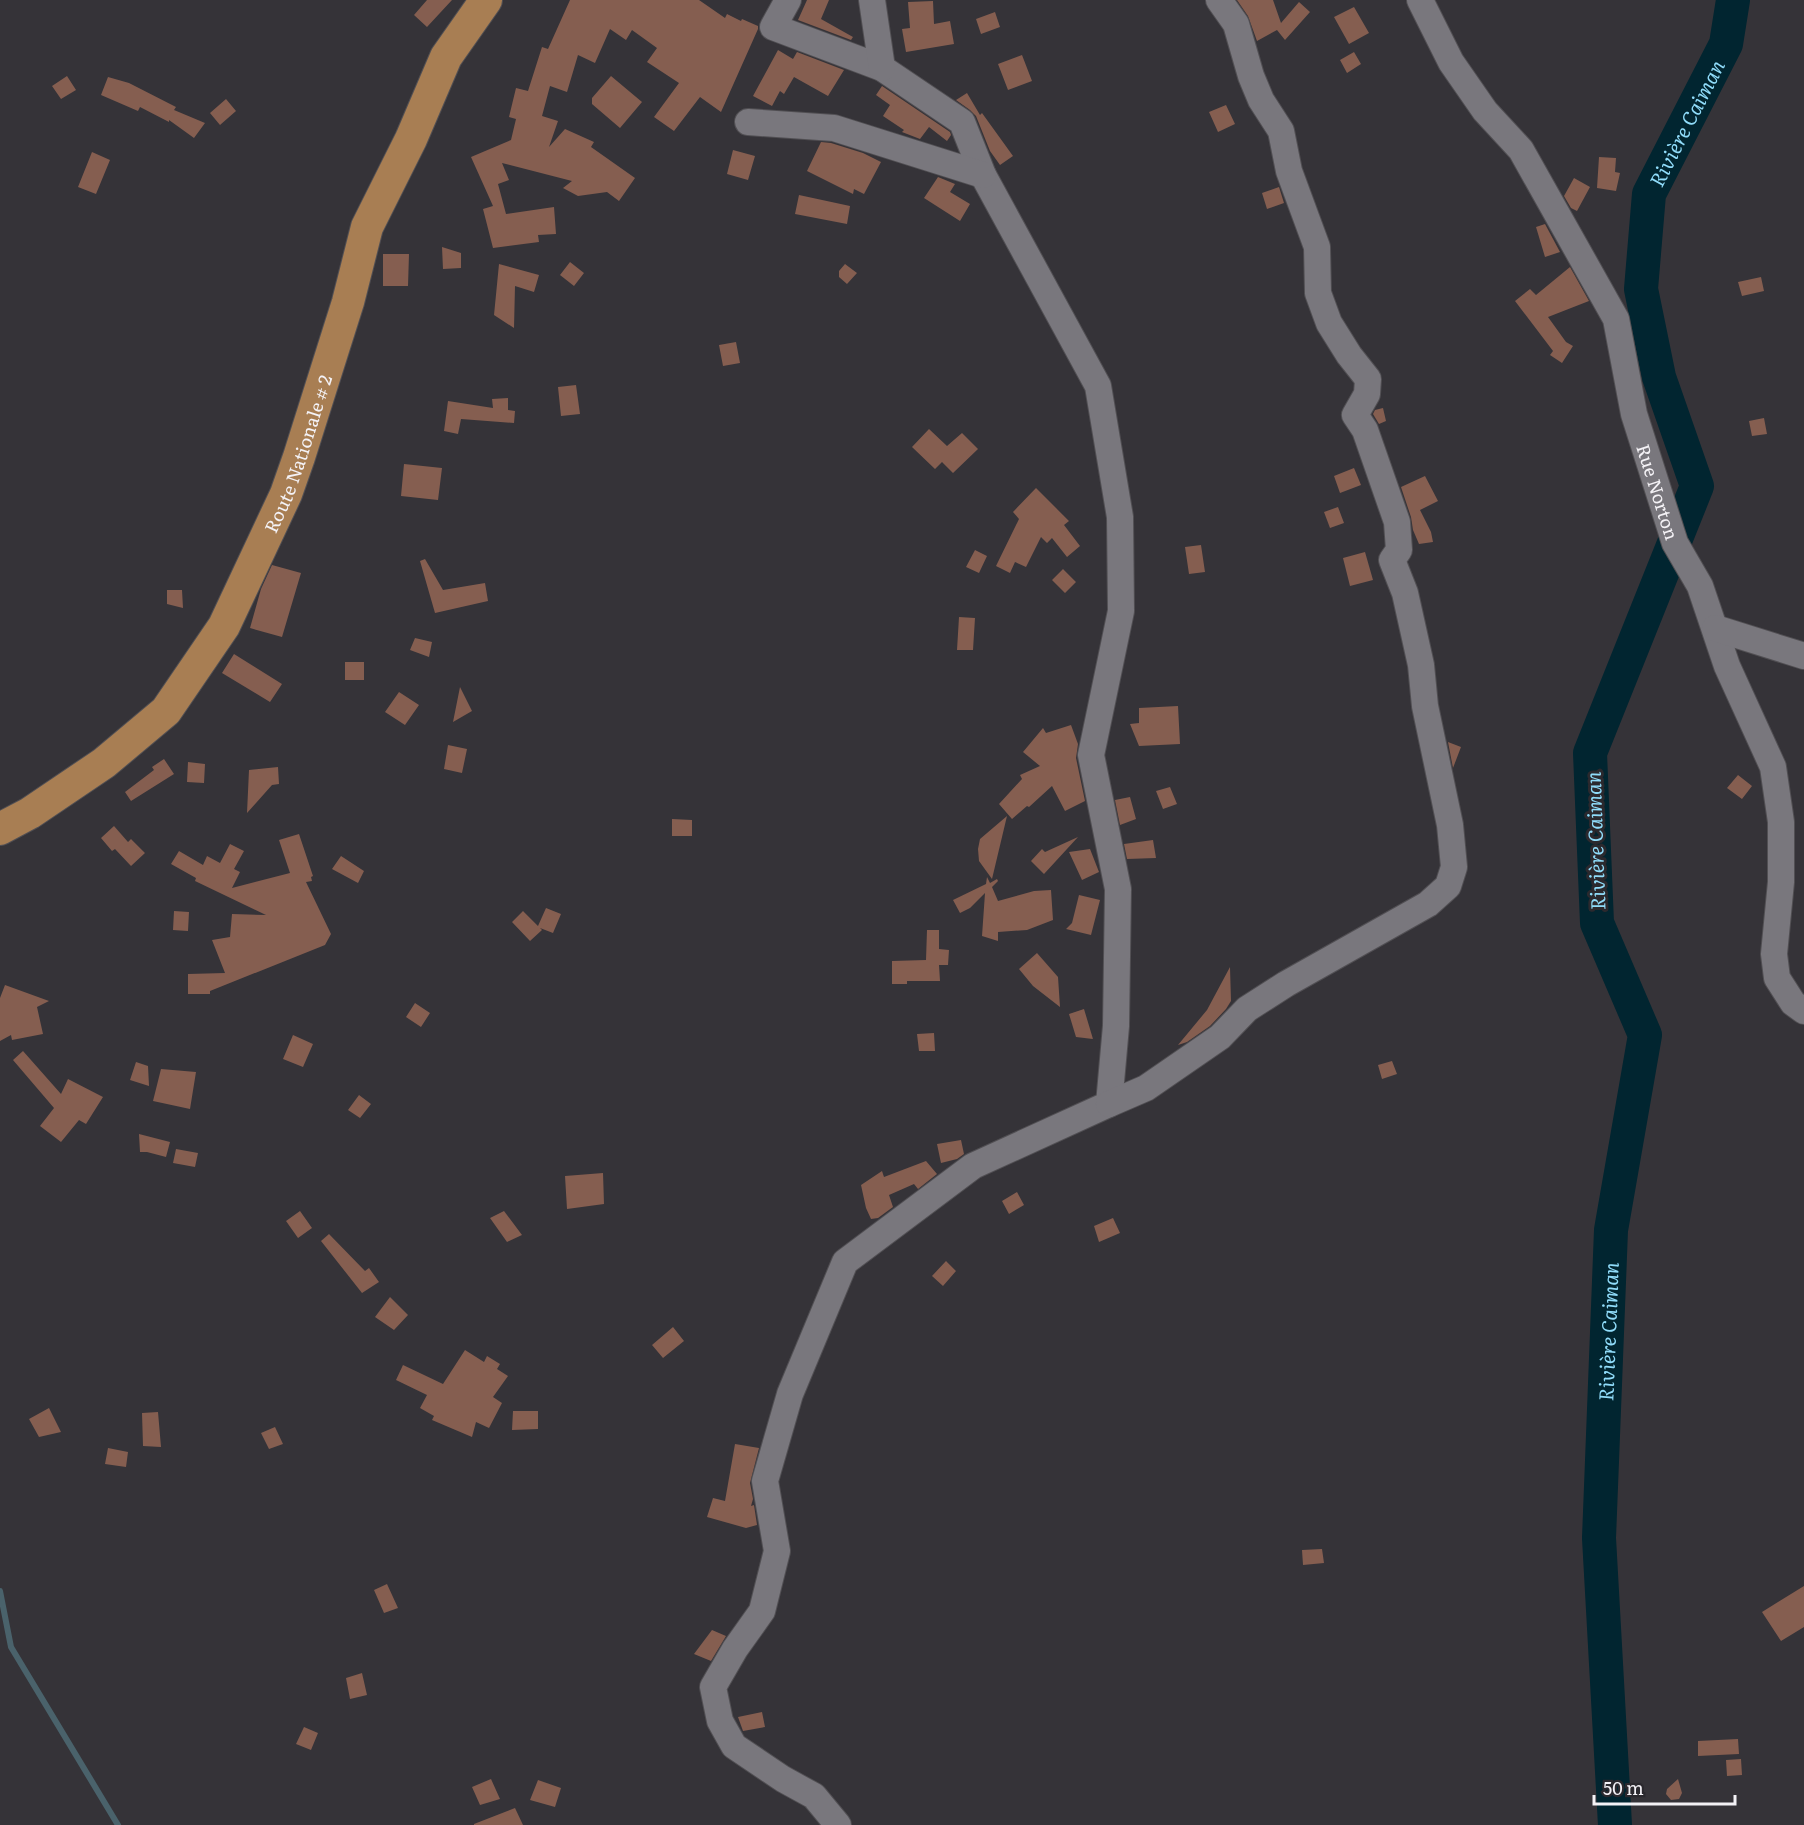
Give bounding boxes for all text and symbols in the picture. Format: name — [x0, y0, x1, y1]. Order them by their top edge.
water label: Rivière Caiman — [1641, 54, 1731, 191]
street label: Route Nationale # 2 — [256, 371, 338, 537]
street label: Rue Norton — [1631, 440, 1687, 543]
water label: Rivière Caiman — [1577, 771, 1611, 911]
water label: Rivière Caiman — [1589, 1262, 1625, 1402]
scale bar — [1594, 1768, 1735, 1806]
text: 50 m — [1603, 1774, 1644, 1801]

